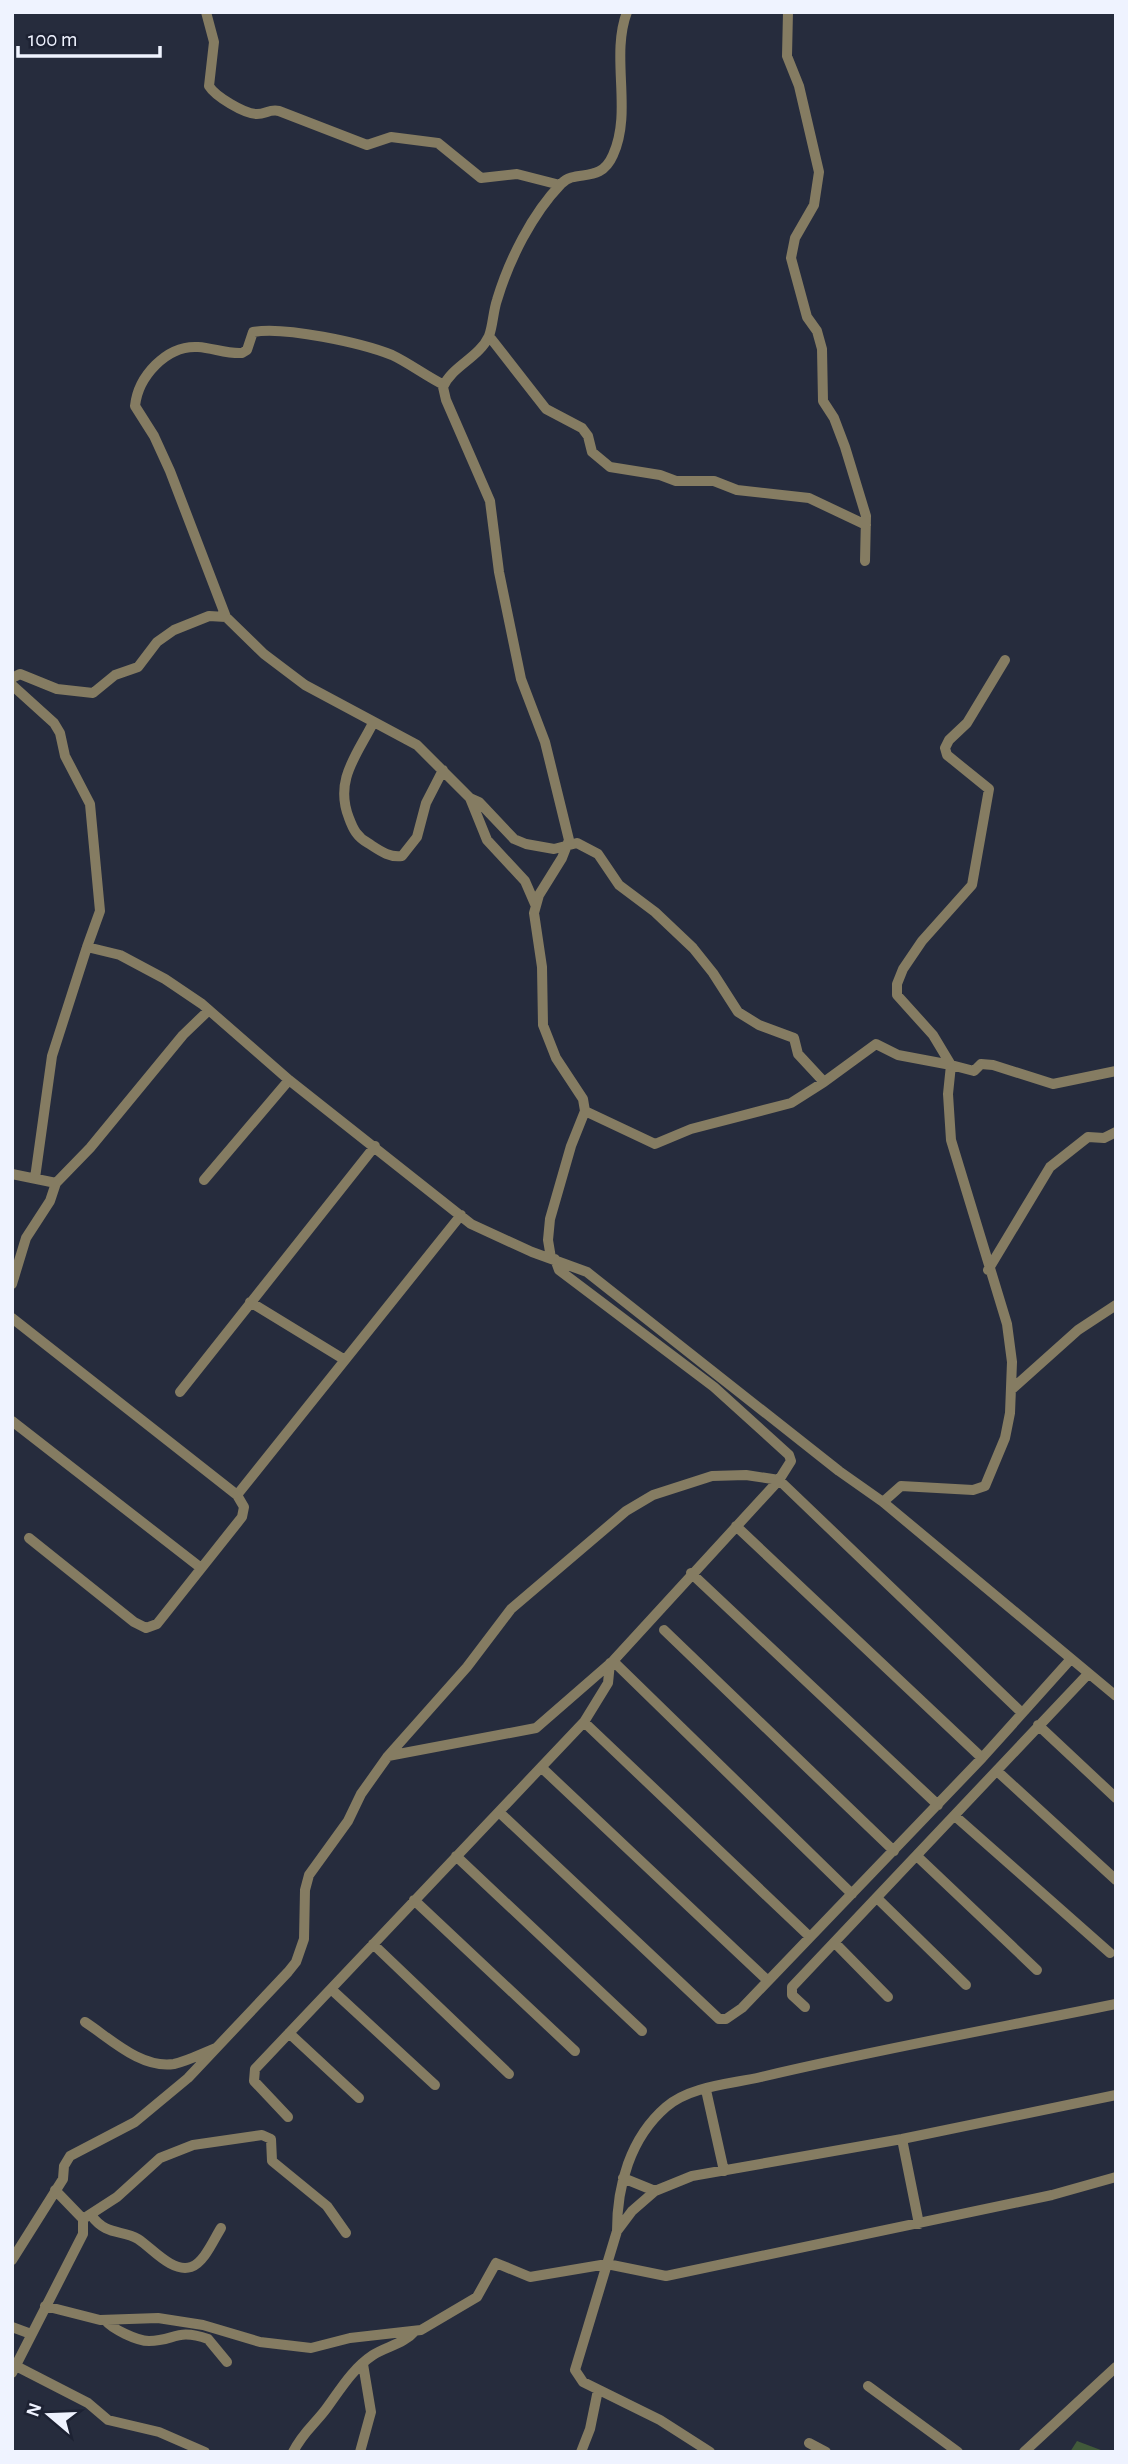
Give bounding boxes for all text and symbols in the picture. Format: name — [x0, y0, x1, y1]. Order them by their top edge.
scale bar — [18, 14, 159, 58]
text: 100 m — [28, 29, 78, 50]
north arrow — [14, 2380, 84, 2450]
text: N — [23, 2401, 45, 2419]

